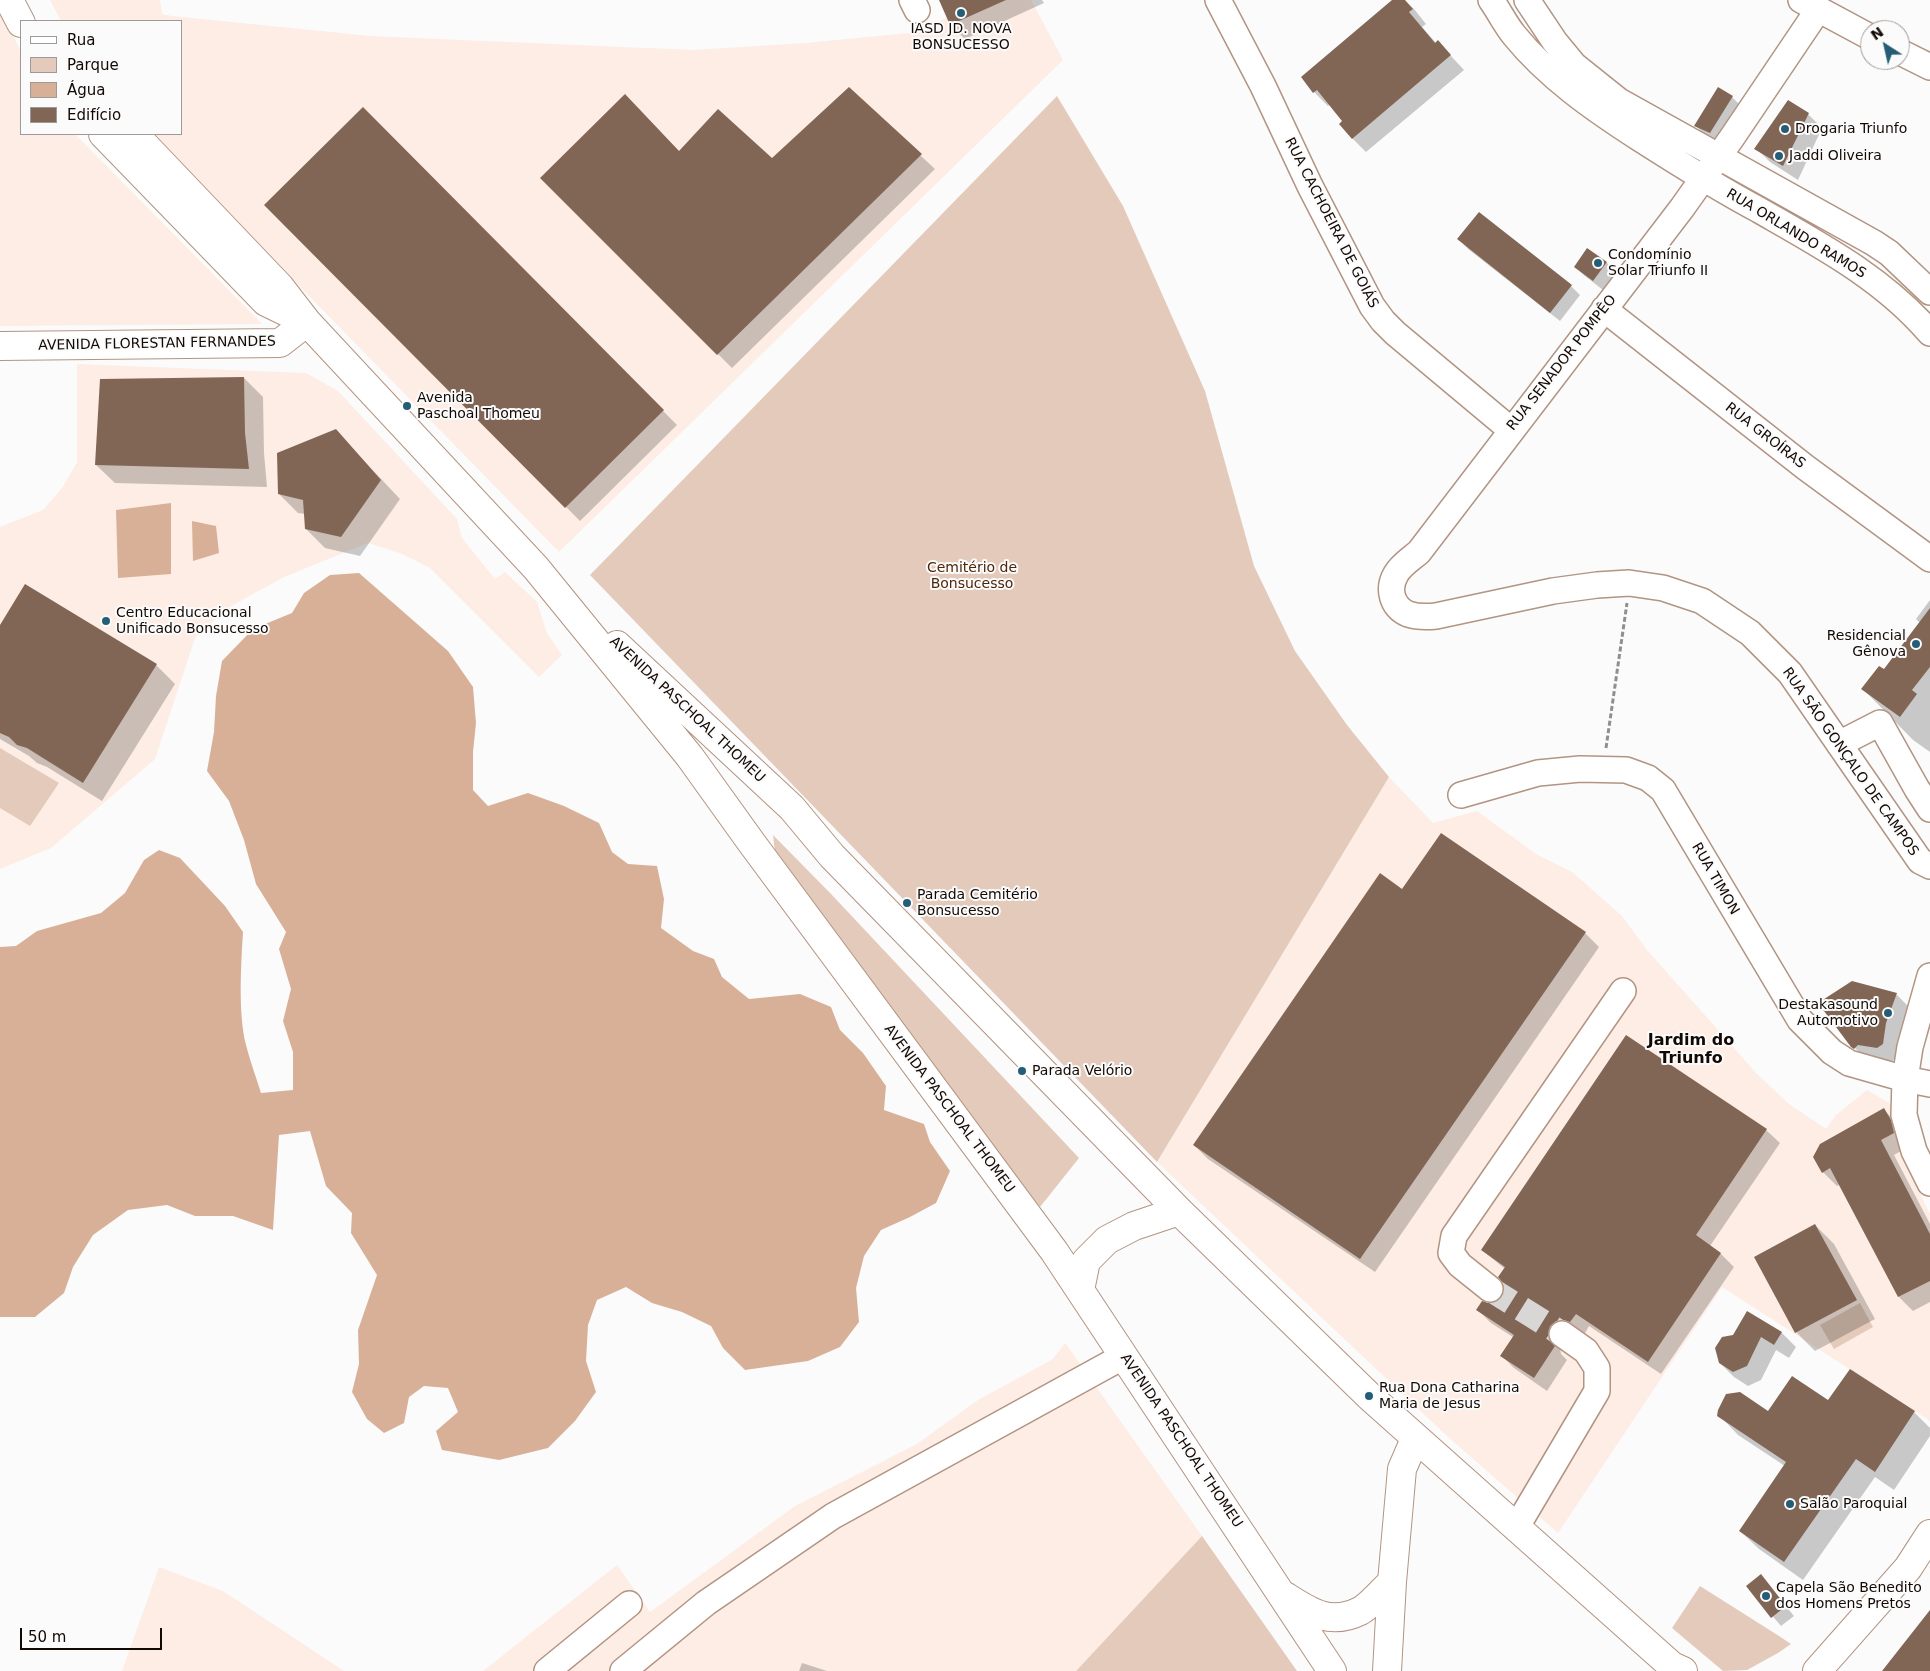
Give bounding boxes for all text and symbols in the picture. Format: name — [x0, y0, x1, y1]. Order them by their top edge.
marker: IASD JD. NOVA BONSUCESSO — [955, 7, 967, 19]
legend — [20, 20, 182, 135]
north arrow — [1860, 20, 1910, 70]
place label: IASD JD. NOVA BONSUCESSO — [910, 21, 1012, 54]
text: N — [1868, 24, 1886, 43]
text: Rua — [67, 31, 95, 49]
text: Parque — [67, 56, 119, 74]
text: Água — [67, 81, 105, 99]
text: Edifício — [67, 106, 121, 124]
place label: Drogaria Triunfo — [1795, 121, 1907, 137]
marker: Drogaria Triunfo — [1779, 123, 1791, 135]
street label: RUA CACHOEIRA DE GOIÁS — [1281, 135, 1381, 311]
place label: Jaddi Oliveira — [1789, 148, 1882, 164]
marker: Jaddi Oliveira — [1773, 150, 1785, 162]
street label: RUA ORLANDO RAMOS — [1723, 186, 1869, 282]
place label: Condomínio Solar Triunfo II — [1608, 247, 1708, 280]
marker: Condomínio Solar Triunfo II — [1592, 257, 1604, 269]
street label: RUA SENADOR POMPÊO — [1504, 292, 1620, 434]
street label: AVENIDA FLORESTAN FERNANDES — [38, 334, 276, 354]
place label: Avenida Paschoal Thomeu — [417, 390, 540, 422]
street label: RUA GROÍRAS — [1721, 399, 1809, 473]
marker: Avenida Paschoal Thomeu — [401, 400, 413, 412]
park label: Cemitério de Bonsucesso — [927, 560, 1017, 592]
place label: Centro Educacional Unificado Bonsucesso — [116, 605, 269, 638]
marker: Centro Educacional Unificado Bonsucesso — [100, 615, 112, 627]
place label: Residencial Gênova — [1827, 628, 1906, 660]
street label: AVENIDA PASCHOAL THOMEU — [606, 633, 768, 787]
marker: Residencial Gênova — [1910, 638, 1922, 650]
street label: RUA SÃO GONÇALO DE CAMPOS — [1778, 665, 1922, 859]
street label: RUA TIMON — [1688, 840, 1742, 918]
place label: Parada Cemitério Bonsucesso — [917, 887, 1038, 920]
marker: Parada Cemitério Bonsucesso — [901, 897, 913, 909]
place label: Destakasound Automotivo — [1778, 997, 1878, 1030]
marker: Destakasound Automotivo — [1882, 1007, 1894, 1019]
street label: AVENIDA PASCHOAL THOMEU — [880, 1022, 1018, 1196]
district label: Jardim do Triunfo — [1648, 1031, 1734, 1069]
place label: Parada Velório — [1032, 1063, 1132, 1079]
marker: Parada Velório — [1016, 1065, 1028, 1077]
street label: AVENIDA PASCHOAL THOMEU — [1116, 1351, 1246, 1531]
place label: Rua Dona Catharina Maria de Jesus — [1379, 1380, 1520, 1412]
marker: Rua Dona Catharina Maria de Jesus — [1363, 1390, 1375, 1402]
place label: Salão Paroquial — [1800, 1496, 1907, 1512]
marker: Salão Paroquial — [1784, 1498, 1796, 1510]
place label: Capela São Benedito dos Homens Pretos — [1776, 1580, 1922, 1612]
marker: Capela São Benedito dos Homens Pretos — [1760, 1590, 1772, 1602]
scale bar — [22, 1618, 165, 1650]
text: 50 m — [28, 1628, 66, 1646]

